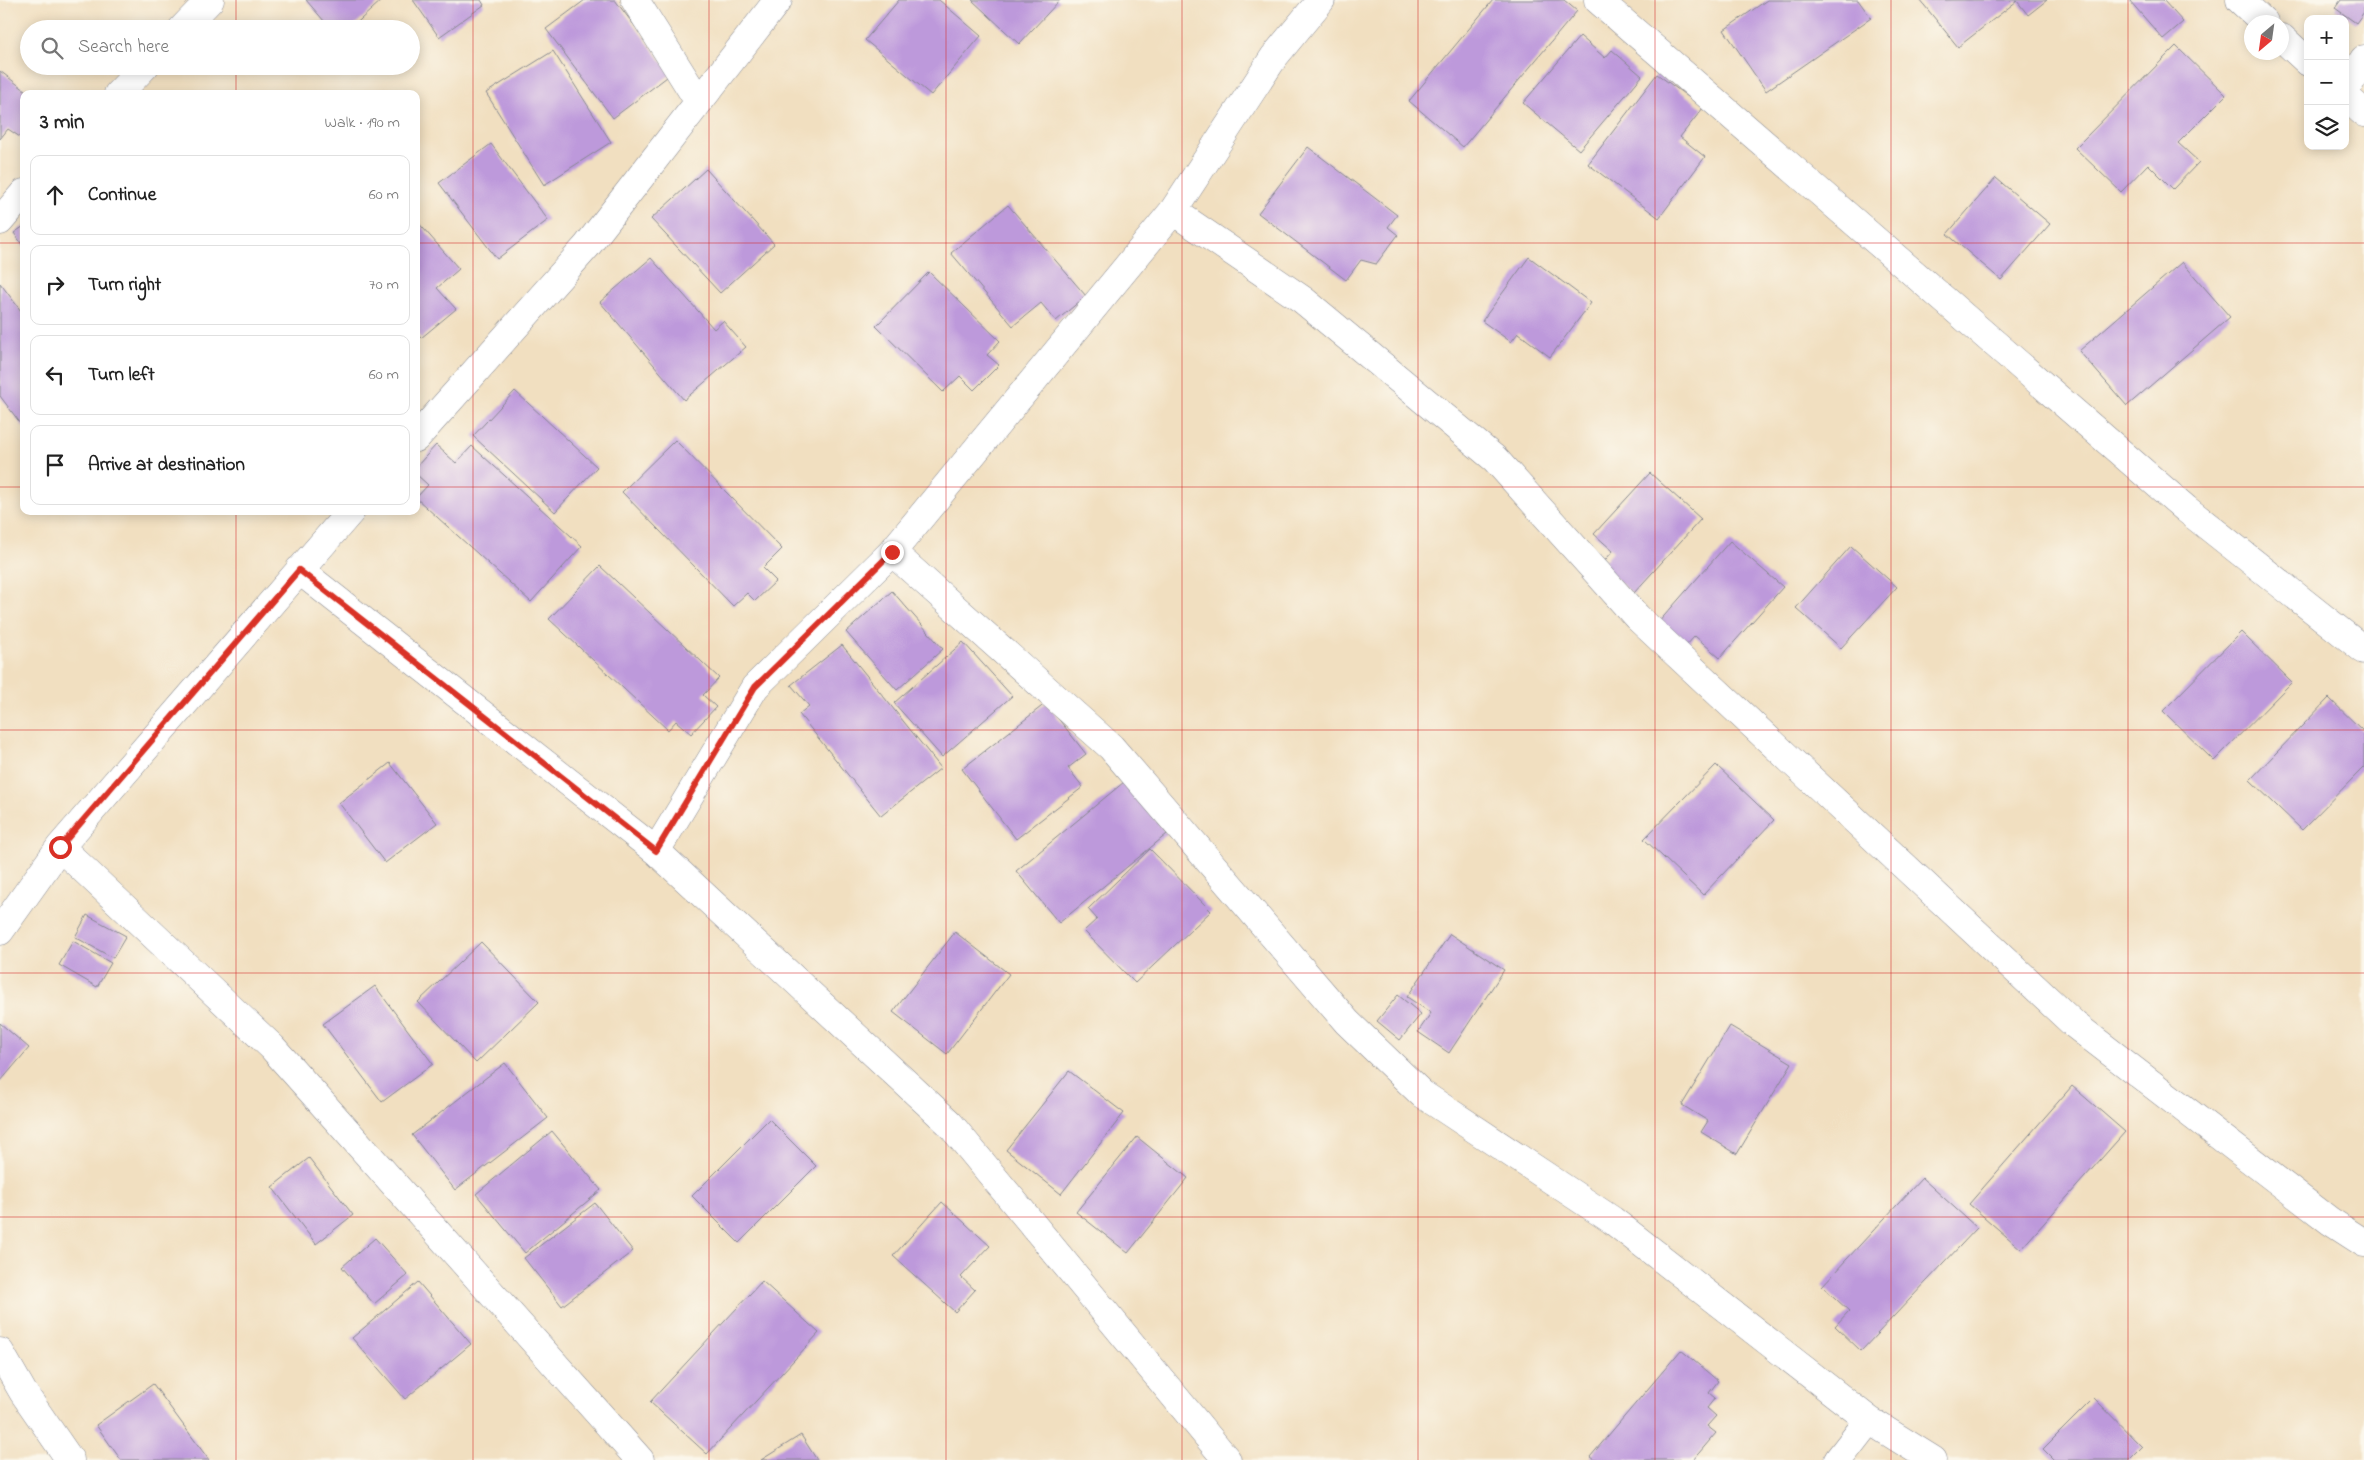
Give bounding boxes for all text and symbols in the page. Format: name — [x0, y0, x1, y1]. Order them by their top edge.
north arrow — [2244, 15, 2289, 60]
map controls — [2304, 15, 2349, 150]
button: + — [2304, 15, 2349, 60]
search box — [20, 20, 420, 75]
icon: search — [38, 34, 66, 62]
text: Search here — [78, 34, 169, 61]
button: − — [2304, 60, 2349, 105]
button: layers — [2304, 105, 2349, 150]
text: 3 min — [40, 108, 84, 138]
text: Walk · 190 m — [325, 111, 400, 135]
icon: ahead — [41, 181, 69, 209]
text: Continue — [88, 182, 156, 209]
text: 60 m — [369, 183, 399, 207]
icon: right — [41, 271, 69, 299]
text: Turn right — [88, 272, 161, 299]
text: 70 m — [369, 273, 399, 297]
icon: left — [41, 361, 69, 389]
text: Turn left — [88, 362, 155, 389]
text: 60 m — [369, 363, 399, 387]
icon: arrive — [41, 451, 69, 479]
text: Arrive at destination — [88, 452, 245, 479]
route end — [881, 541, 904, 564]
route start — [49, 836, 72, 859]

